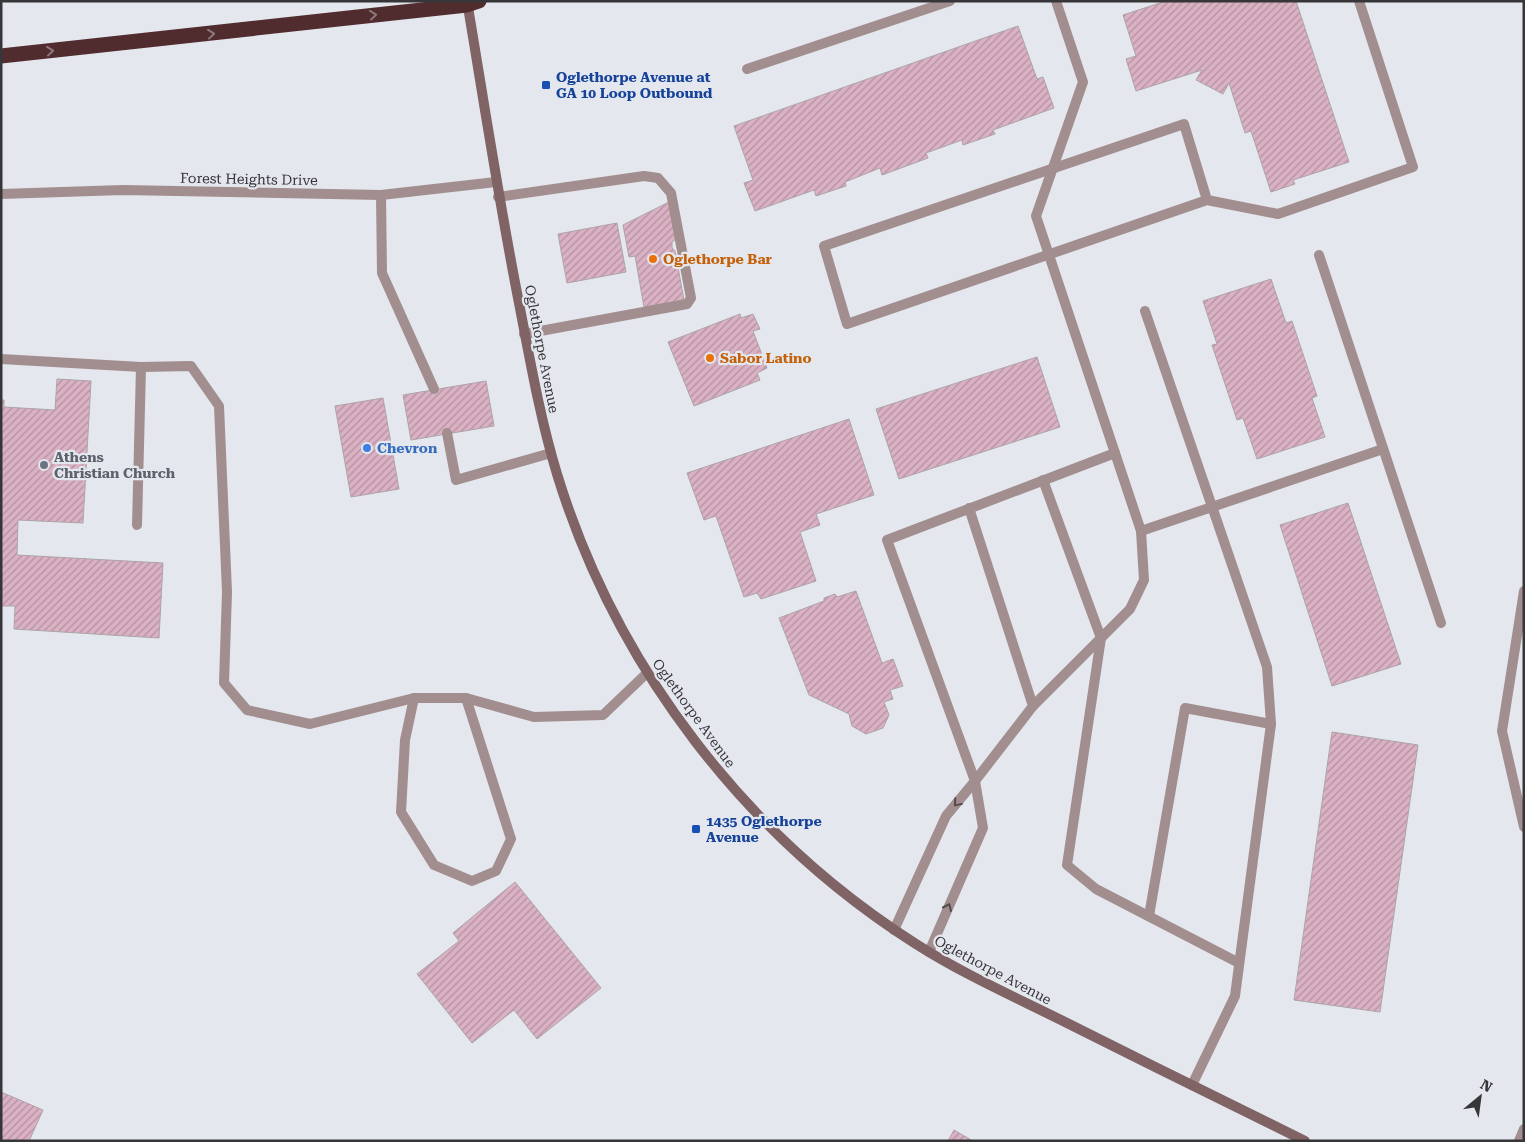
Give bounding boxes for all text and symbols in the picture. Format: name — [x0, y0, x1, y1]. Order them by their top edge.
one-way arrow — [369, 10, 377, 21]
one-way arrow — [208, 29, 216, 40]
one-way arrow — [46, 46, 54, 57]
place label: Oglethorpe Avenue at GA 10 Loop Outbound — [556, 69, 713, 101]
marker: Oglethorpe Avenue at GA 10 Loop Outbound — [540, 79, 552, 91]
street label: Forest Heights Drive — [180, 170, 318, 188]
place label: Oglethorpe Bar — [663, 251, 773, 267]
marker: Oglethorpe Bar — [647, 253, 659, 265]
street label: Oglethorpe Avenue — [522, 284, 562, 415]
place label: Sabor Latino — [720, 350, 811, 366]
marker: Sabor Latino — [704, 352, 716, 364]
place label: Chevron — [377, 440, 438, 456]
marker: Chevron — [361, 442, 373, 454]
place label: Athens Christian Church — [54, 449, 176, 481]
marker: Athens Christian Church — [38, 459, 50, 471]
street label: Oglethorpe Avenue — [649, 656, 739, 771]
one-way arrow — [953, 798, 962, 807]
place label: 1435 Oglethorpe Avenue — [706, 813, 822, 845]
marker: 1435 Oglethorpe Avenue — [690, 823, 702, 835]
one-way arrow — [941, 903, 952, 912]
street label: Oglethorpe Avenue — [932, 932, 1055, 1008]
north arrow — [1455, 1072, 1505, 1122]
text: N — [1478, 1076, 1495, 1095]

